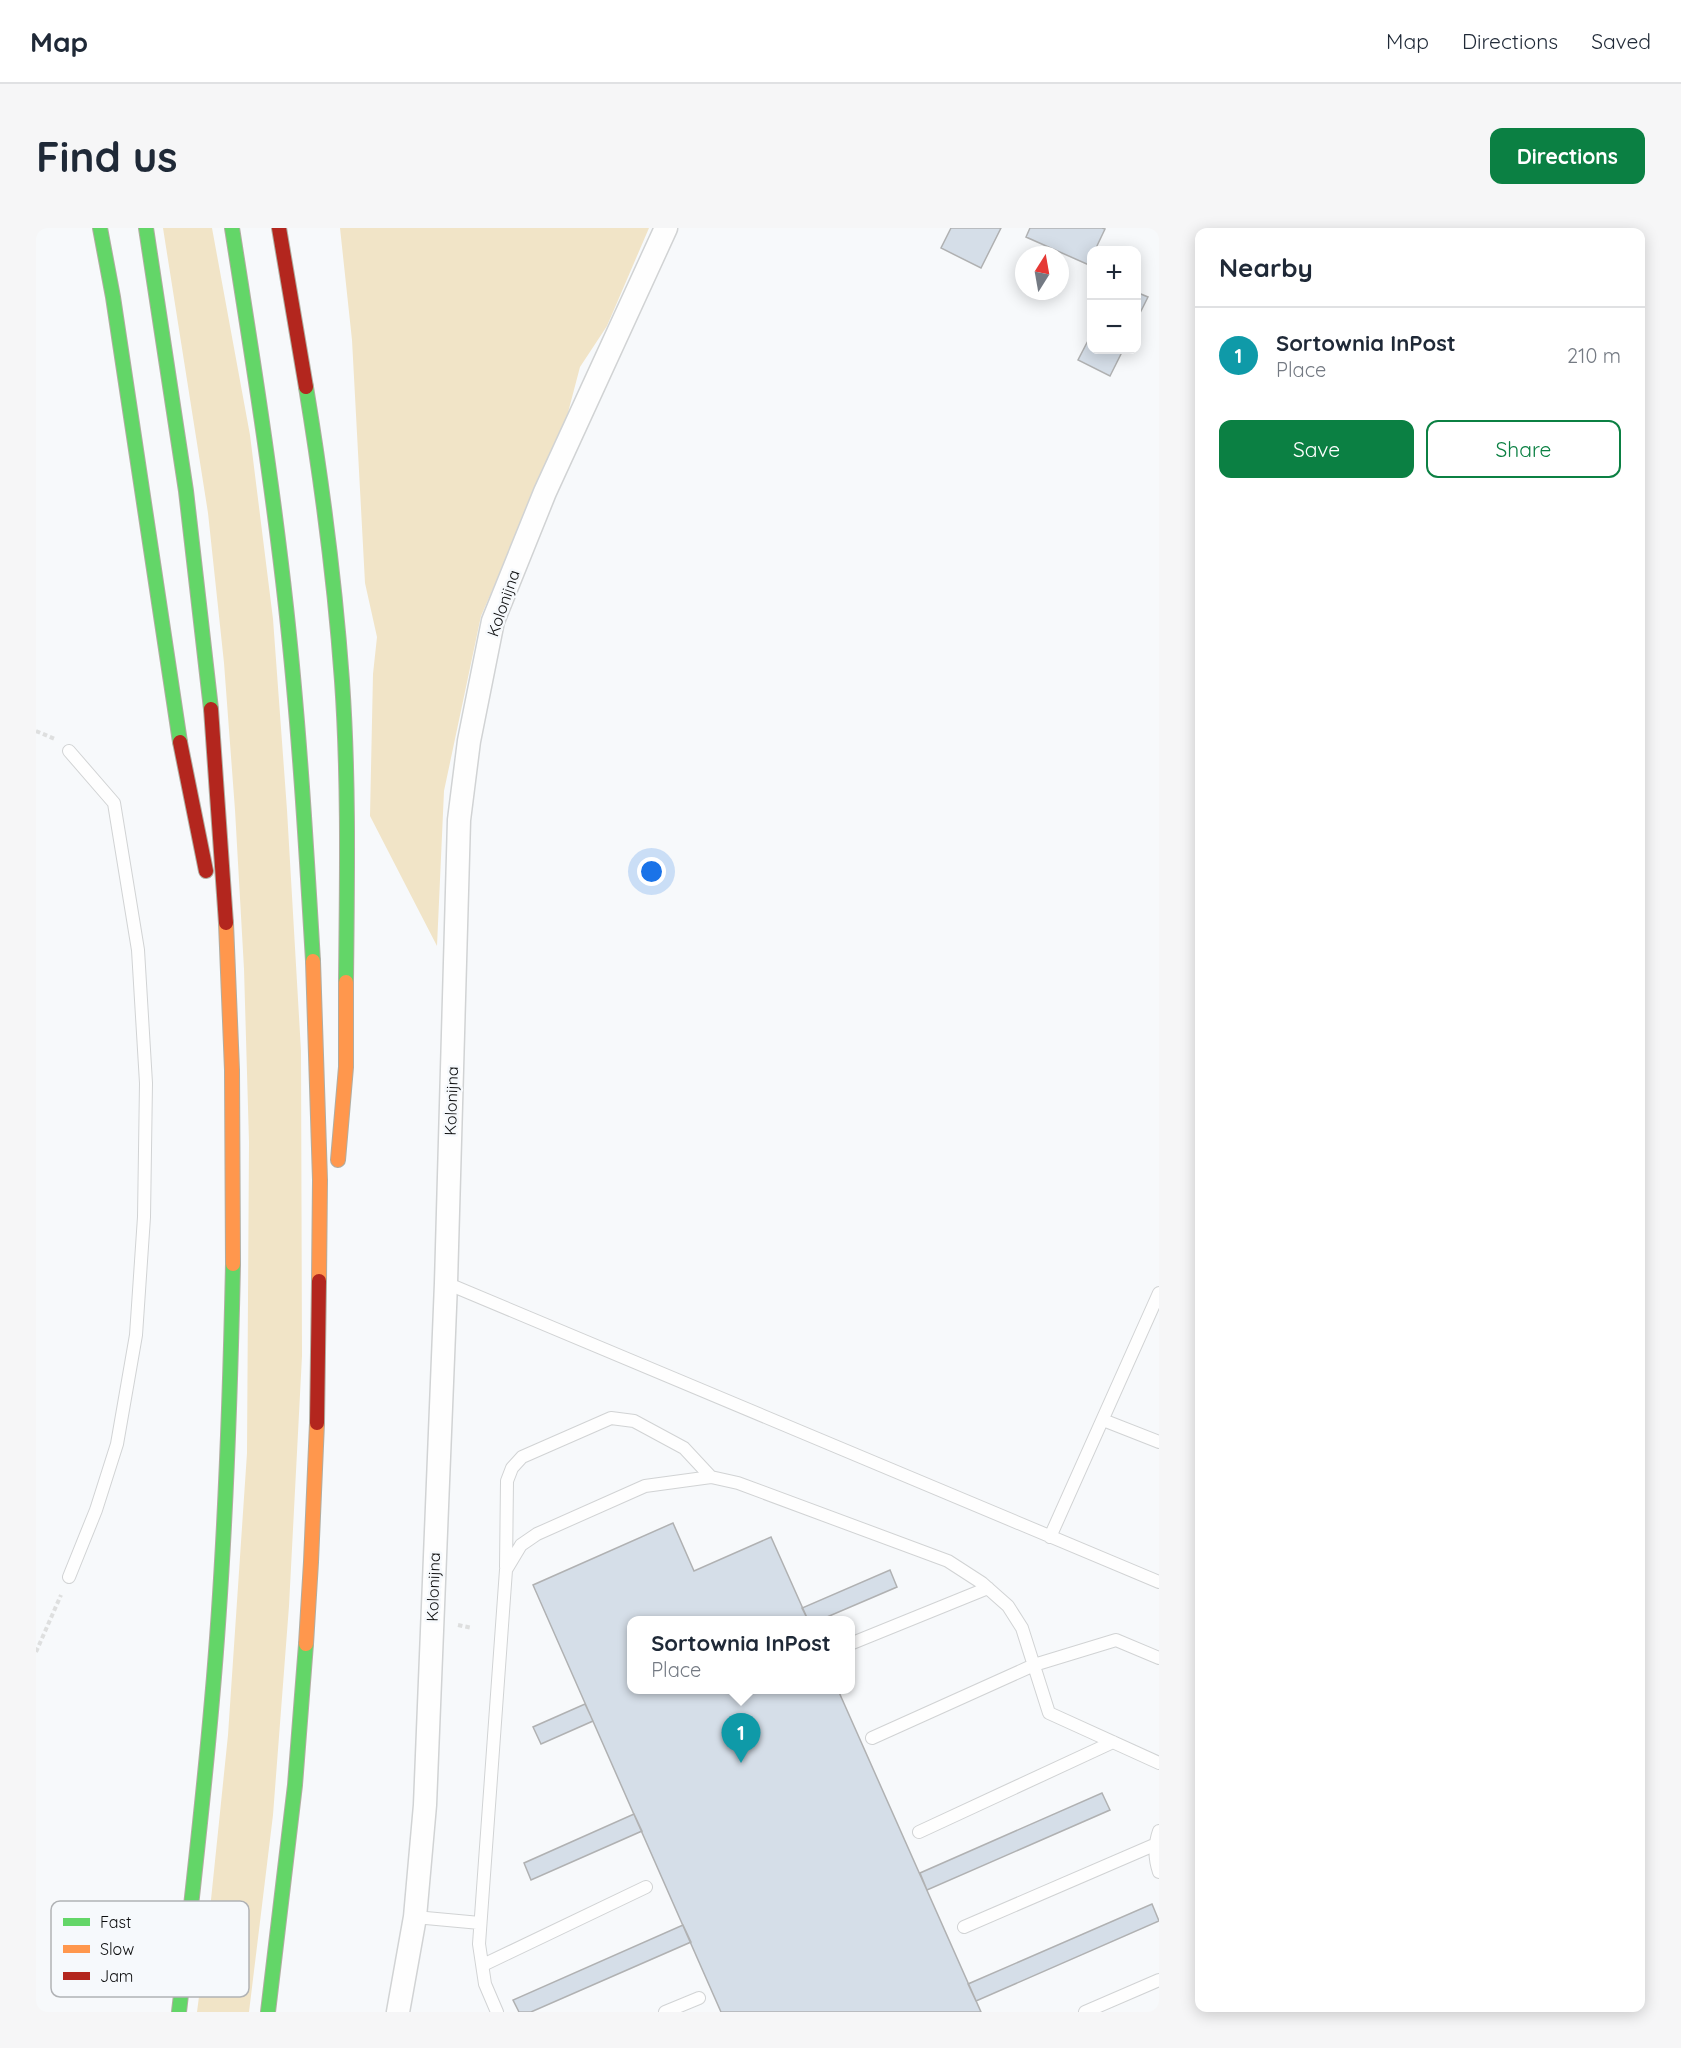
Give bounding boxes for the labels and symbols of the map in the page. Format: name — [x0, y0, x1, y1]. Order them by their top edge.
north arrow — [1015, 246, 1069, 300]
street label: Kolonijna — [482, 567, 524, 639]
your location — [637, 857, 666, 886]
street label: Kolonijna — [440, 1066, 462, 1136]
street label: Kolonijna — [422, 1552, 444, 1622]
pin: 1 — [722, 1714, 760, 1763]
legend — [51, 1901, 249, 1997]
text: Fast — [100, 1912, 131, 1932]
text: Slow — [100, 1939, 134, 1959]
text: Jam — [100, 1966, 133, 1986]

